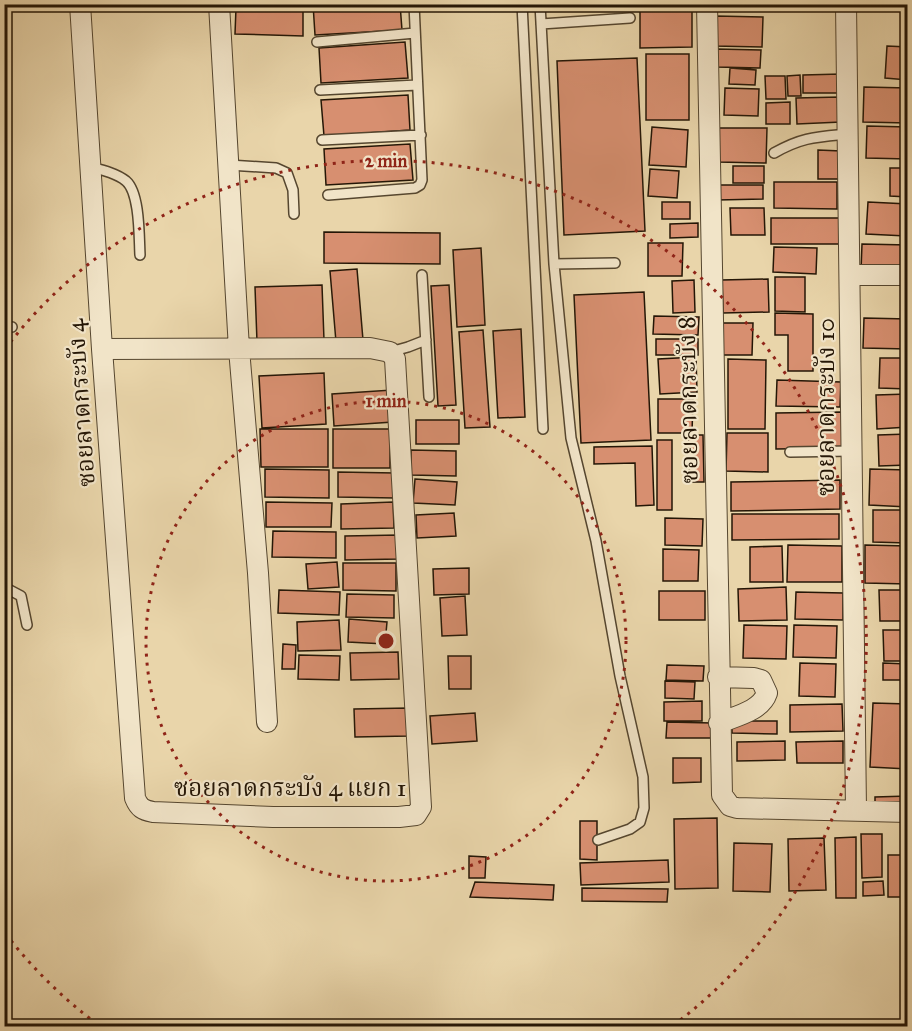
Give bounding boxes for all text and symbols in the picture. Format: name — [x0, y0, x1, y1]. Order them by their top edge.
text: 2 min — [365, 150, 408, 172]
street label: ซอยลาดกระบัง 8 — [672, 316, 704, 484]
street label: ซอยลาดกระบัง 4 — [60, 318, 102, 488]
street label: ซอยลาดกระบัง 10 — [811, 318, 841, 496]
text: 1 min — [366, 390, 407, 412]
centre of rings — [376, 631, 396, 651]
street label: ซอยลาดกระบัง 4 แยก 1 — [174, 773, 406, 803]

